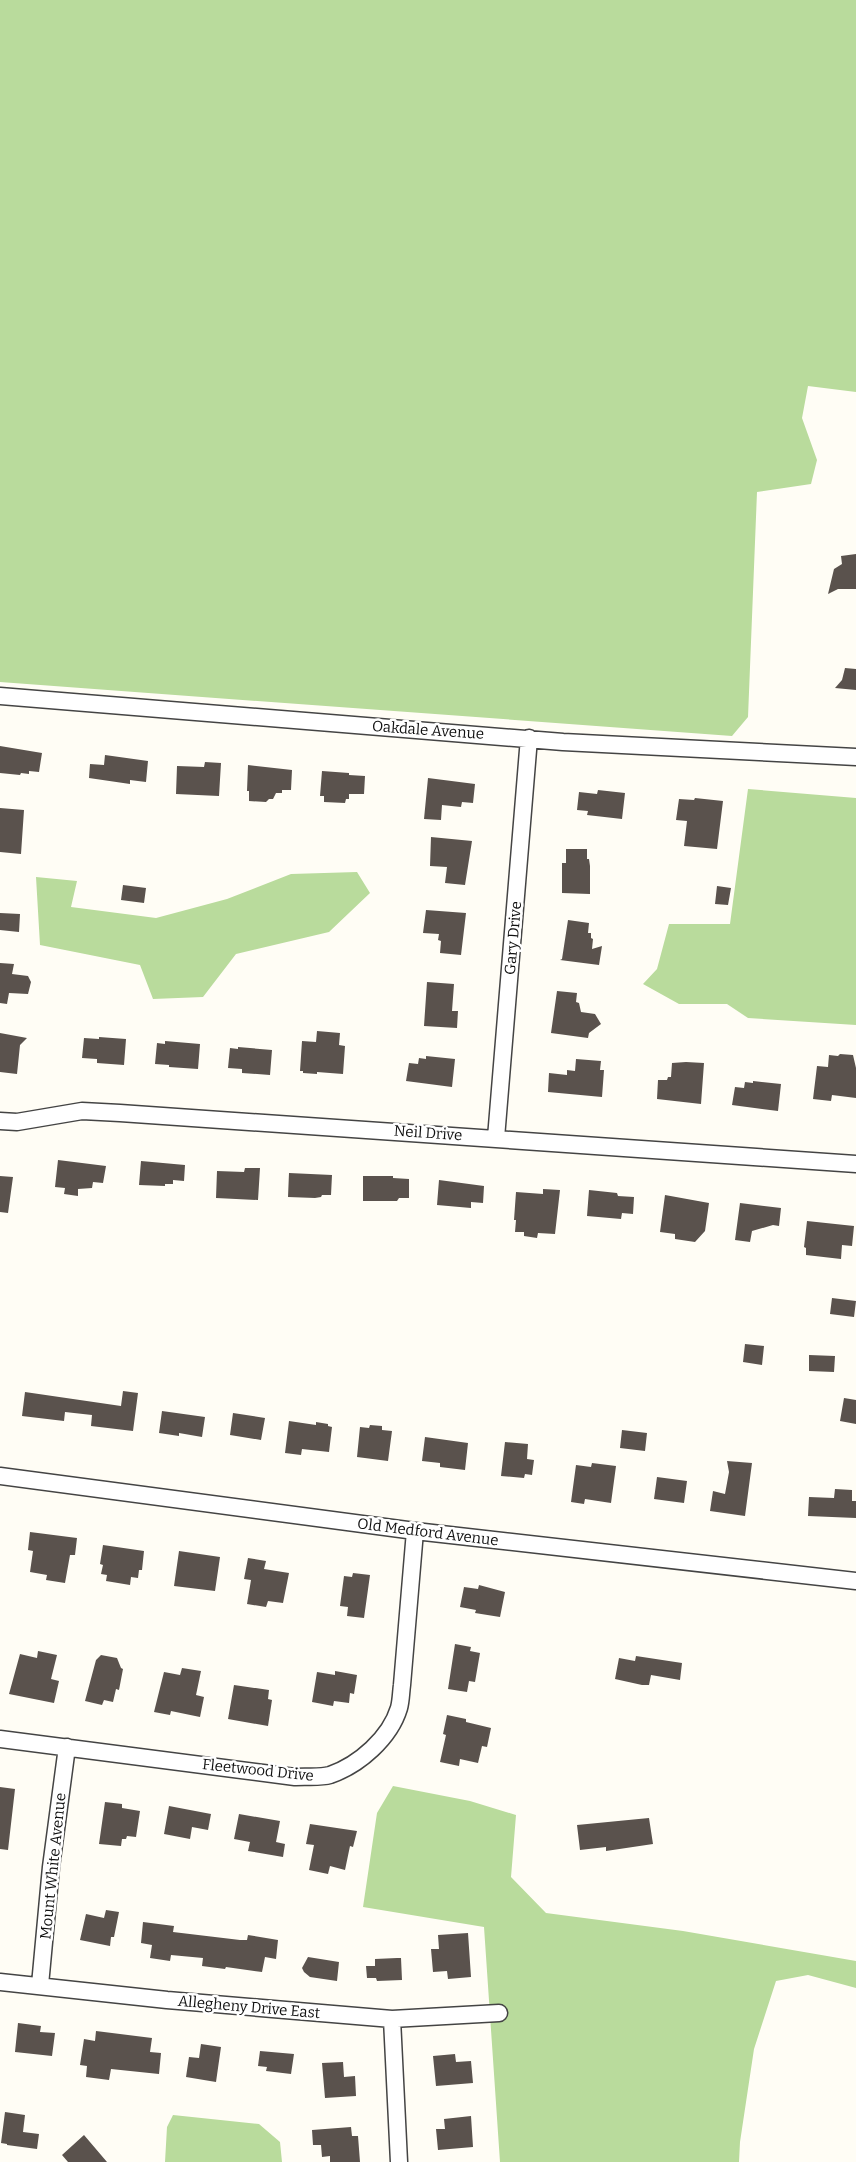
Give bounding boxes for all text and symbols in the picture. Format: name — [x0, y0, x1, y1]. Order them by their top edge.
street label: Oakdale Avenue — [371, 717, 485, 743]
street label: Gary Drive — [501, 900, 525, 976]
street label: Neil Drive — [393, 1122, 463, 1144]
street label: Old Medford Avenue — [356, 1514, 500, 1550]
street label: Fleetwood Drive — [201, 1755, 315, 1785]
street label: Mount White Avenue — [36, 1792, 70, 1940]
street label: Allegheny Drive East — [177, 1992, 321, 2022]

